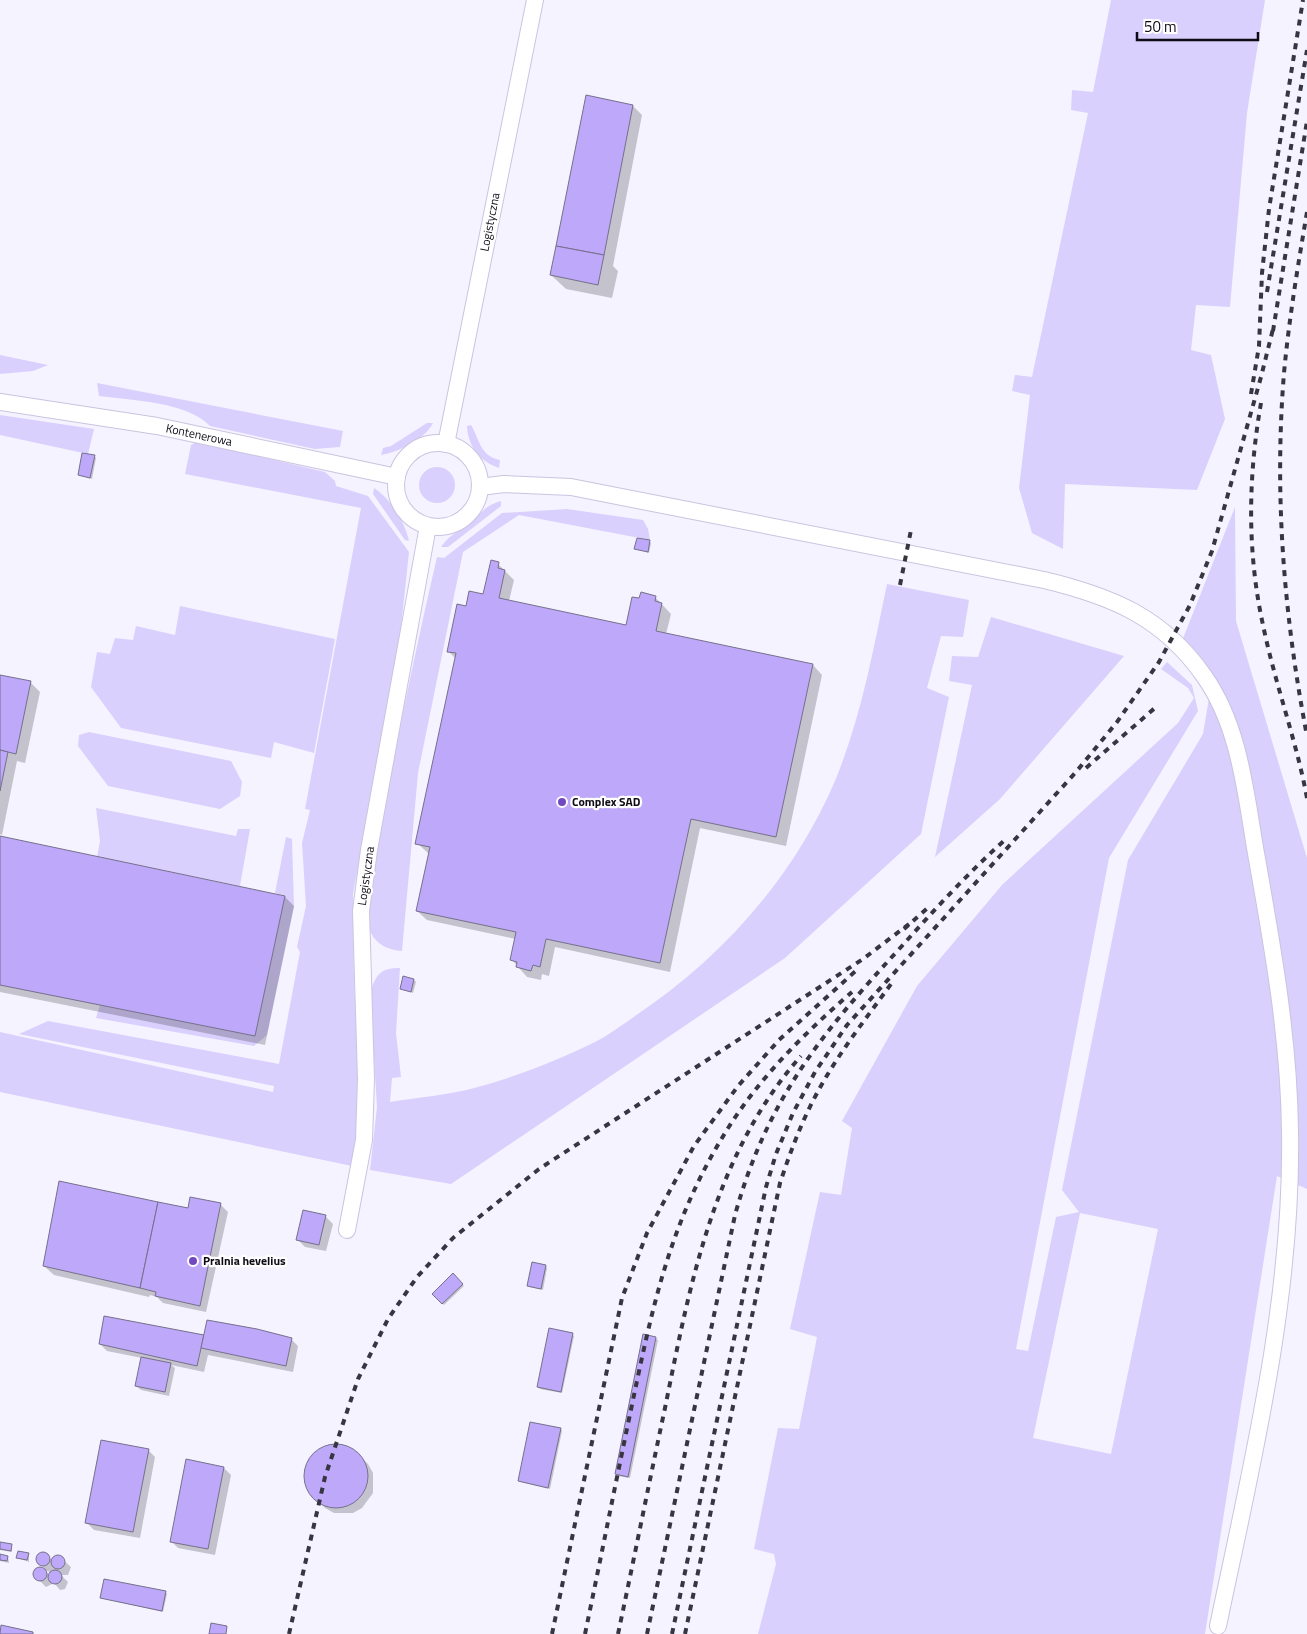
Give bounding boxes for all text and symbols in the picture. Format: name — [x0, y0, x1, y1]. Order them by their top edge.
scale bar — [1137, 10, 1258, 42]
text: 50 m — [1144, 15, 1177, 38]
street label: Logistyczna — [475, 191, 505, 253]
street label: Kontenerowa — [164, 418, 234, 451]
place label: Complex SAD — [572, 792, 641, 811]
marker: Complex SAD — [556, 796, 568, 808]
street label: Logistyczna — [352, 845, 379, 907]
place label: Pralnia hevelius — [203, 1251, 286, 1270]
marker: Pralnia hevelius — [187, 1255, 199, 1267]

